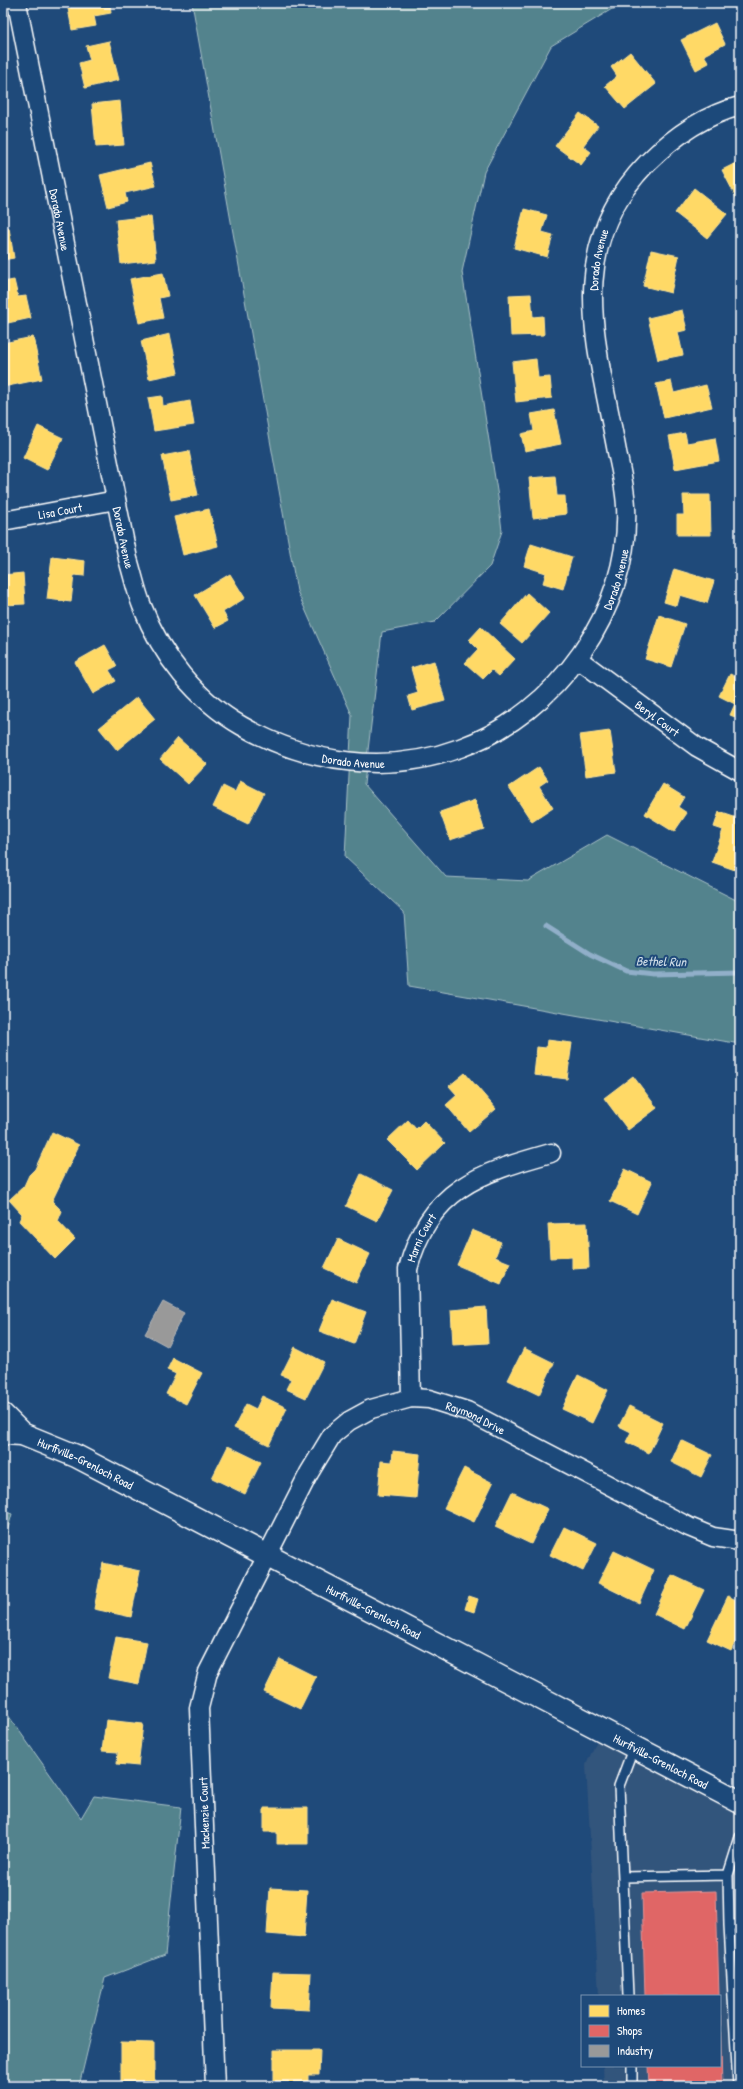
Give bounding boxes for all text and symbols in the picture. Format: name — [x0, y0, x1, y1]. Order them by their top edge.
street label: Dorado Avenue — [46, 187, 75, 252]
street label: Dorado Avenue — [585, 226, 612, 291]
street label: Lisa Court — [37, 498, 84, 523]
street label: Dorado Avenue — [109, 505, 139, 571]
street label: Dorado Avenue — [598, 547, 632, 612]
street label: Beryl Court — [632, 696, 684, 741]
street label: Dorado Avenue — [321, 749, 385, 771]
water label: Bethel Run — [636, 952, 687, 970]
street label: Marni Court — [402, 1209, 440, 1264]
street label: Raymond Drive — [444, 1396, 509, 1438]
street label: Hurffville-Grenloch Road — [35, 1433, 137, 1493]
street label: Hurffville-Grenloch Road — [323, 1579, 424, 1643]
street label: Hurffville-Grenloch Road — [611, 1729, 712, 1793]
street label: Mackenzie Court — [194, 1776, 214, 1849]
legend — [581, 1995, 721, 2067]
text: Homes — [617, 2002, 645, 2019]
text: Shops — [617, 2022, 643, 2039]
text: Industry — [617, 2042, 653, 2059]

